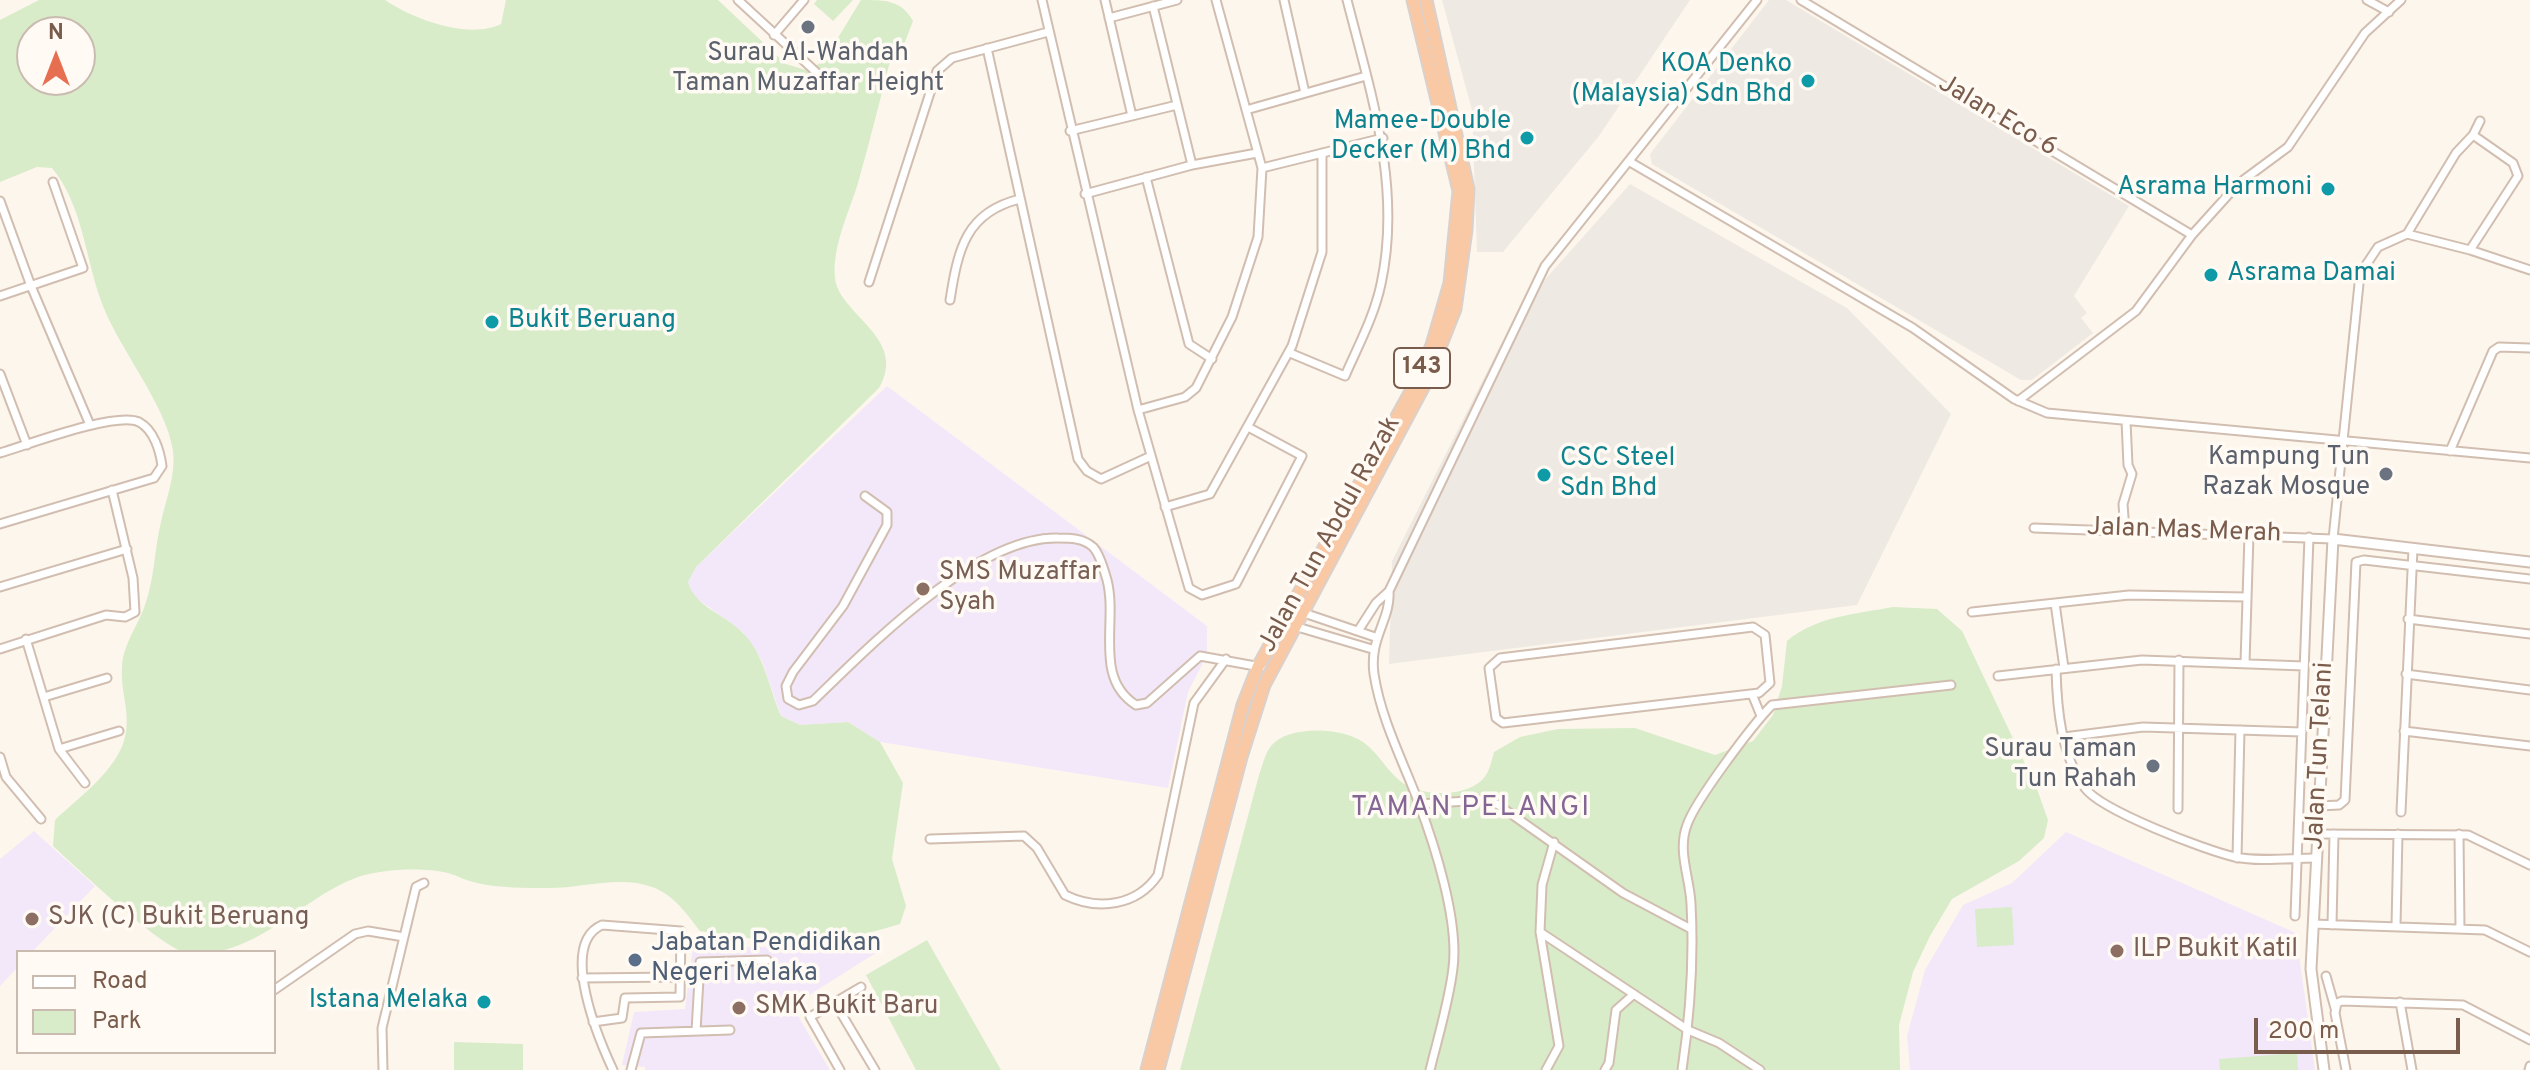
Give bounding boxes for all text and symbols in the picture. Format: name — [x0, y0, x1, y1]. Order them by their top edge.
north arrow — [16, 16, 96, 96]
marker: Surau Al-Wahdah Taman Muzaffar Height — [799, 18, 817, 36]
text: N — [48, 20, 64, 47]
place label: Surau Al-Wahdah Taman Muzaffar Height — [672, 39, 944, 100]
place label: KOA Denko (Malaysia) Sdn Bhd — [1572, 50, 1792, 112]
street label: Jalan Eco 6 — [1932, 69, 2062, 165]
marker: KOA Denko (Malaysia) Sdn Bhd — [1799, 72, 1817, 90]
place label: Mamee-Double Decker (M) Bhd — [1331, 107, 1511, 168]
marker: Mamee-Double Decker (M) Bhd — [1518, 129, 1536, 147]
place label: Asrama Harmoni — [2117, 173, 2312, 205]
marker: Asrama Harmoni — [2319, 180, 2337, 198]
place label: Asrama Damai — [2227, 259, 2396, 291]
marker: Asrama Damai — [2202, 266, 2220, 284]
place label: Bukit Beruang — [508, 306, 676, 338]
marker: Bukit Beruang — [483, 313, 501, 331]
road number: 143 — [1394, 348, 1450, 388]
street label: Jalan Tun Abdul Razak — [1253, 411, 1409, 659]
place label: Kampung Tun Razak Mosque — [2202, 443, 2370, 504]
place label: CSC Steel Sdn Bhd — [1560, 444, 1675, 506]
marker: Kampung Tun Razak Mosque — [2377, 465, 2395, 483]
marker: CSC Steel Sdn Bhd — [1535, 466, 1553, 484]
street label: Jalan Mas Merah — [2086, 513, 2282, 551]
place label: SMS Muzaffar Syah — [939, 558, 1101, 620]
marker: SMS Muzaffar Syah — [914, 580, 932, 598]
street label: Jalan Tun Telani — [2301, 661, 2341, 851]
place label: Surau Taman Tun Rahah — [1984, 735, 2137, 796]
marker: Surau Taman Tun Rahah — [2144, 757, 2162, 775]
district label: TAMAN PELANGI — [1351, 792, 1591, 826]
place label: SJK (C) Bukit Beruang — [48, 903, 309, 935]
marker: SJK (C) Bukit Beruang — [23, 910, 41, 928]
place label: Jabatan Pendidikan Negeri Melaka — [651, 929, 881, 990]
place label: ILP Bukit Katil — [2133, 935, 2298, 967]
marker: ILP Bukit Katil — [2108, 942, 2126, 960]
legend — [16, 950, 276, 1054]
marker: Jabatan Pendidikan Negeri Melaka — [626, 951, 644, 969]
text: Road — [92, 967, 148, 997]
place label: Istana Melaka — [309, 986, 468, 1018]
place label: SMK Bukit Baru — [755, 992, 938, 1024]
marker: Istana Melaka — [475, 993, 493, 1011]
marker: SMK Bukit Baru — [730, 999, 748, 1017]
scale bar — [2258, 1002, 2464, 1052]
text: Park — [92, 1007, 142, 1037]
text: 200 m — [2268, 1017, 2339, 1047]

